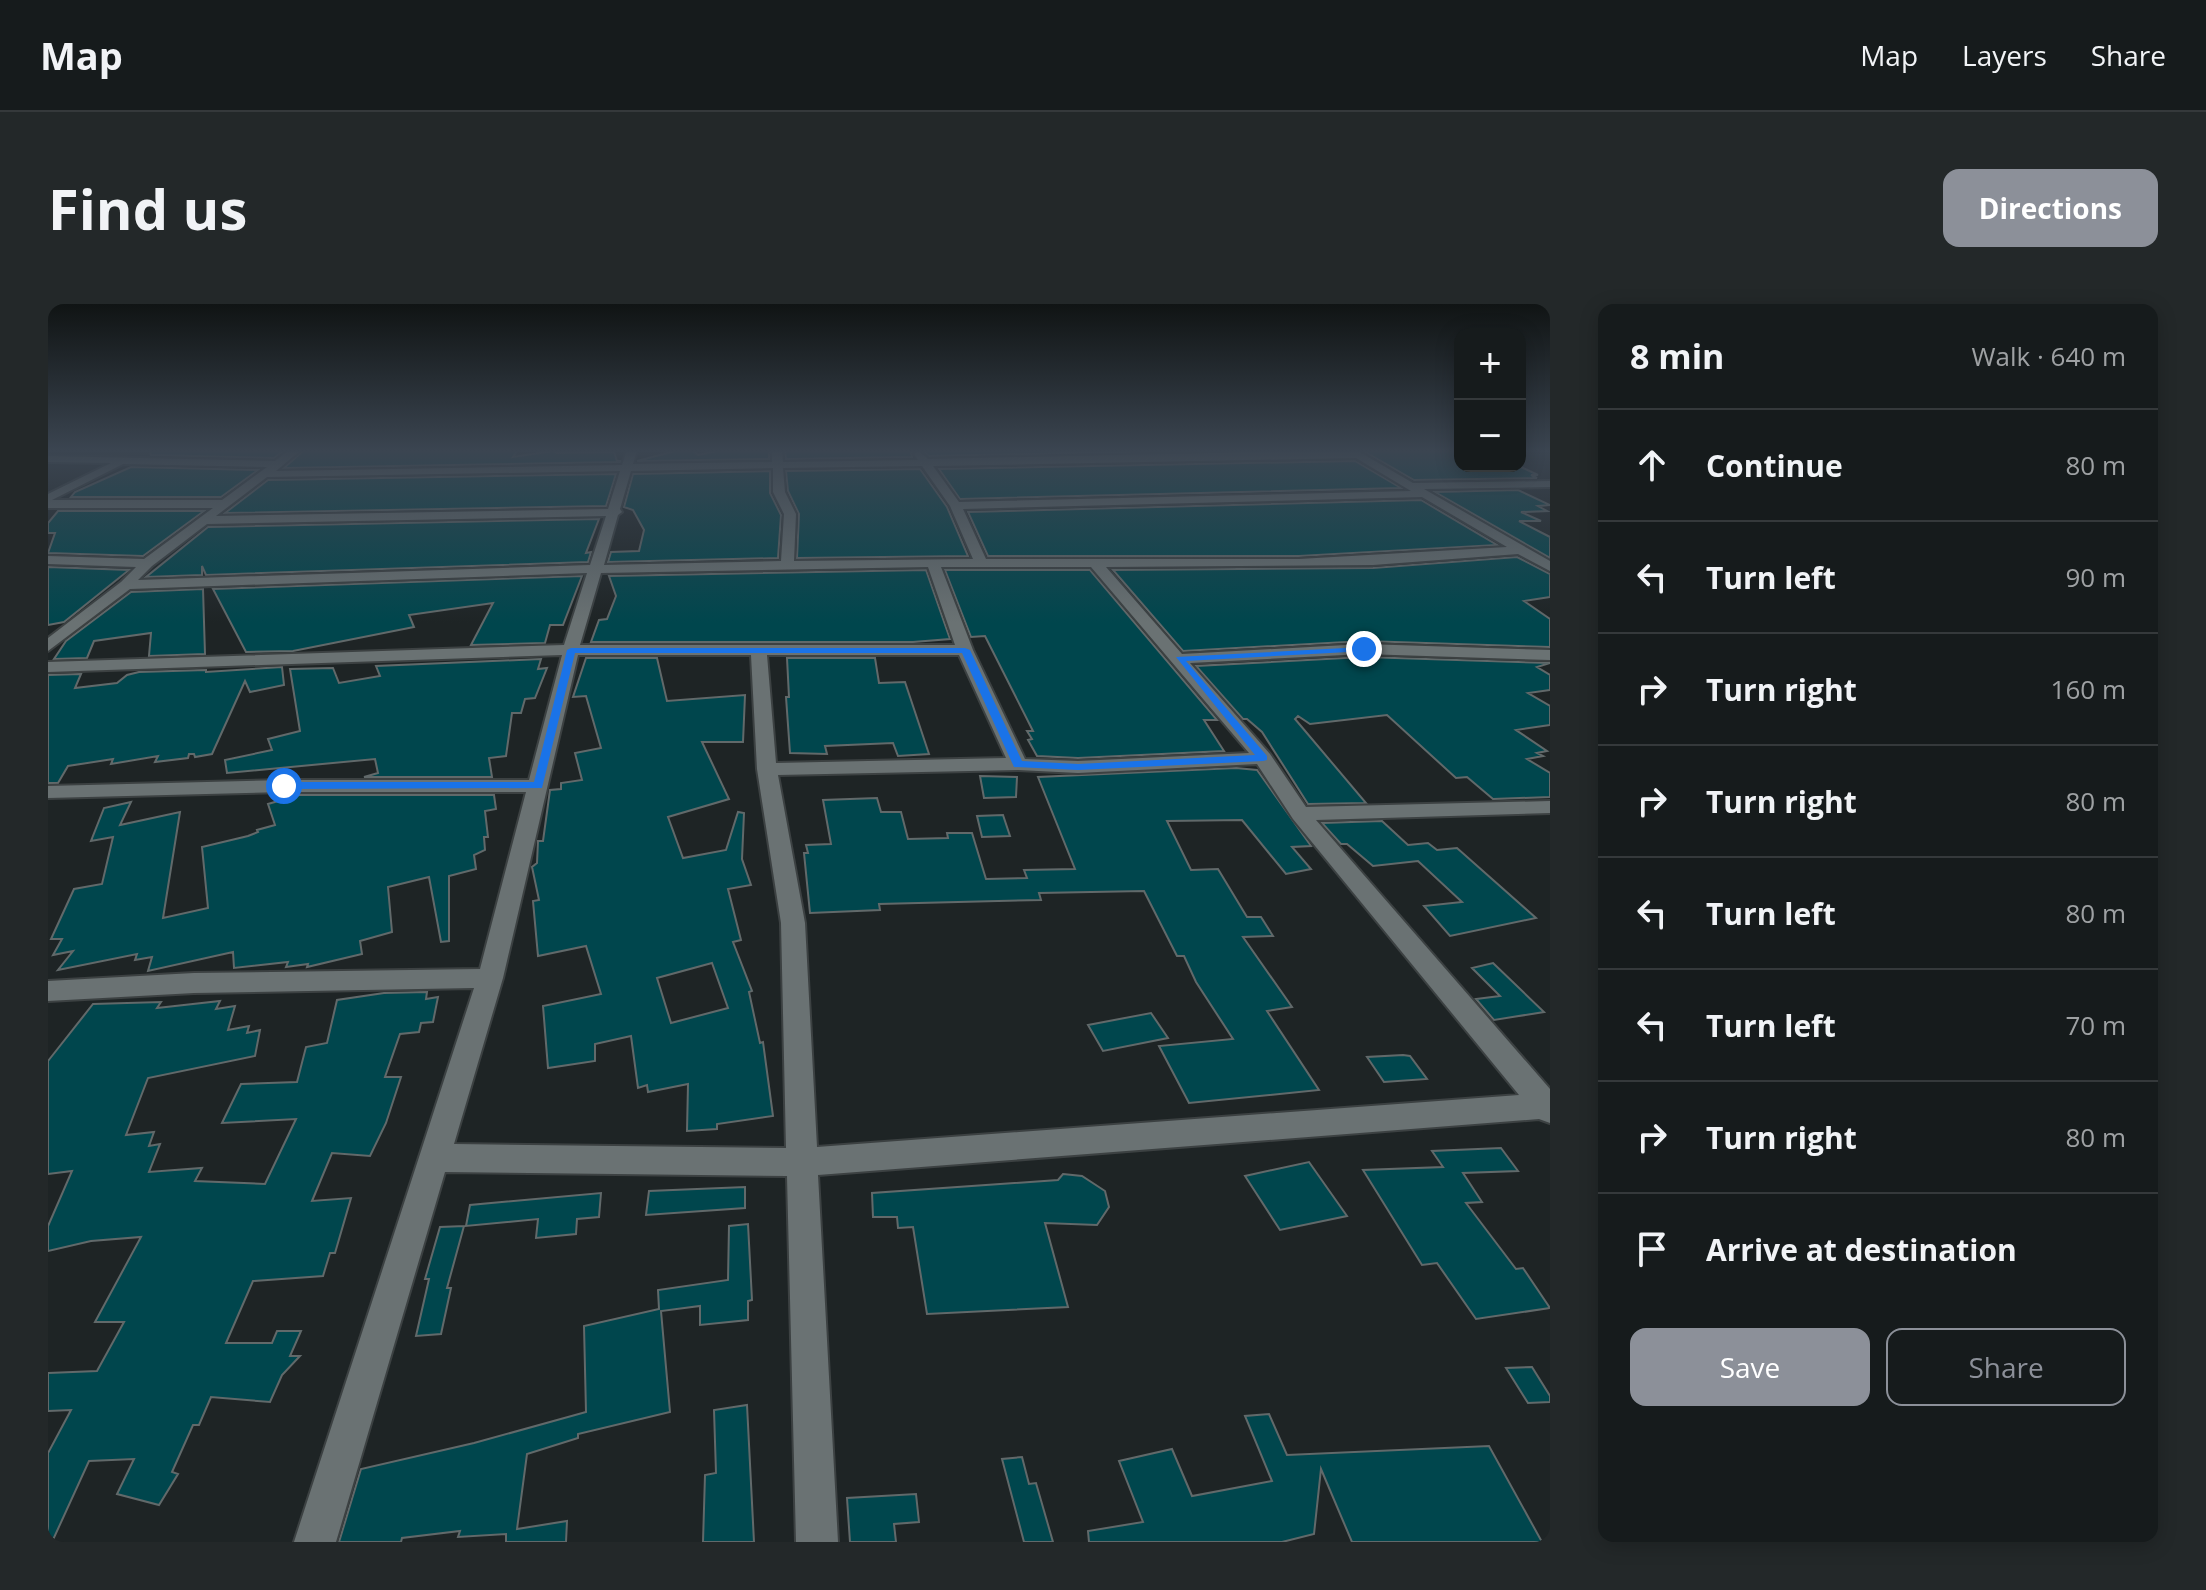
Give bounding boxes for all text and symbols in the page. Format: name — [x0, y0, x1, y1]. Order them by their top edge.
text: Map — [40, 29, 123, 81]
text: Map — [1860, 36, 1918, 74]
text: Layers — [1962, 36, 2047, 74]
text: Share — [2091, 36, 2166, 74]
button: Directions — [1943, 169, 2158, 247]
text: Find us — [48, 170, 247, 246]
map controls — [1454, 328, 1526, 472]
button: + — [1454, 328, 1526, 400]
text: 8 min — [1630, 333, 1724, 379]
text: Walk · 640 m — [1972, 338, 2126, 374]
button: − — [1454, 400, 1526, 472]
icon: ahead — [1630, 443, 1674, 487]
text: Continue — [1706, 445, 1843, 486]
text: 80 m — [2065, 447, 2126, 483]
icon: left — [1630, 555, 1674, 599]
text: Turn left — [1706, 557, 1836, 598]
text: 90 m — [2065, 559, 2126, 595]
route end — [1346, 631, 1382, 667]
icon: right — [1630, 667, 1674, 711]
text: Turn right — [1706, 669, 1857, 710]
text: 160 m — [2051, 671, 2126, 707]
route start — [266, 768, 302, 804]
icon: right — [1630, 779, 1674, 823]
text: Turn right — [1706, 781, 1857, 822]
text: 80 m — [2065, 783, 2126, 819]
icon: left — [1630, 891, 1674, 935]
text: Turn left — [1706, 893, 1836, 934]
text: 80 m — [2065, 895, 2126, 931]
icon: left — [1630, 1003, 1674, 1047]
text: Turn left — [1706, 1005, 1836, 1046]
text: 70 m — [2065, 1007, 2126, 1043]
icon: right — [1630, 1115, 1674, 1159]
text: Turn right — [1706, 1117, 1857, 1158]
text: 80 m — [2065, 1119, 2126, 1155]
icon: arrive — [1630, 1227, 1674, 1271]
text: Arrive at destination — [1706, 1229, 2017, 1270]
button: Save — [1630, 1328, 1870, 1406]
button: Share — [1886, 1328, 2126, 1406]

